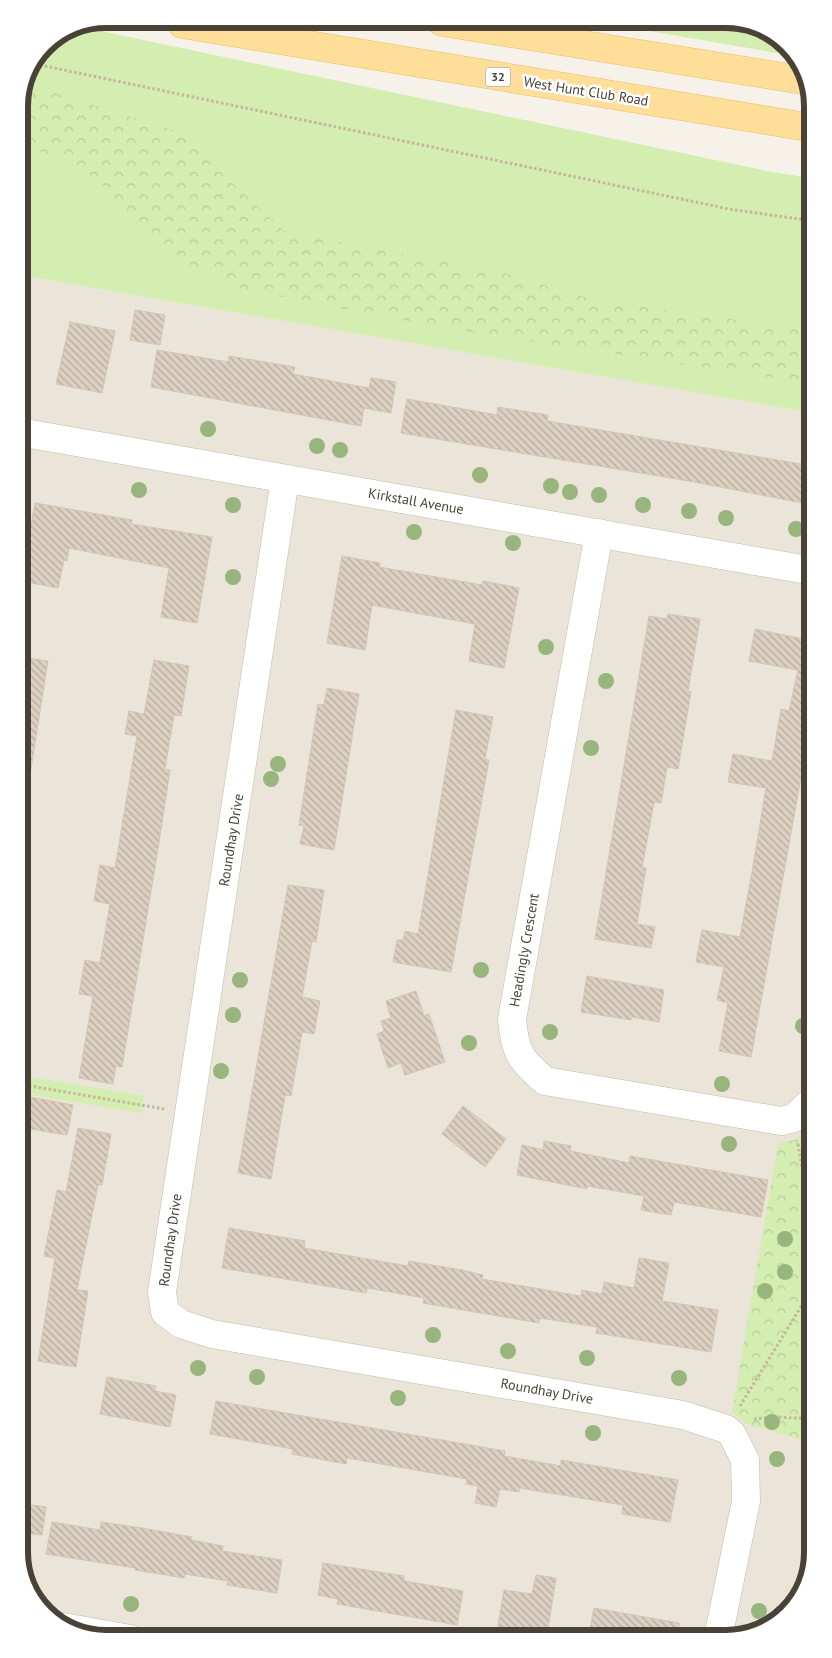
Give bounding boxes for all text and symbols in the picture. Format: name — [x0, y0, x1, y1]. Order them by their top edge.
road number: 32 — [486, 68, 510, 86]
street label: West Hunt Club Road — [522, 72, 650, 110]
street label: Kirkstall Avenue — [367, 484, 465, 518]
street label: Roundhay Drive — [215, 792, 247, 888]
street label: Headingly Crescent — [505, 892, 543, 1008]
street label: Roundhay Drive — [155, 1192, 185, 1288]
street label: Roundhay Drive — [499, 1374, 595, 1408]

